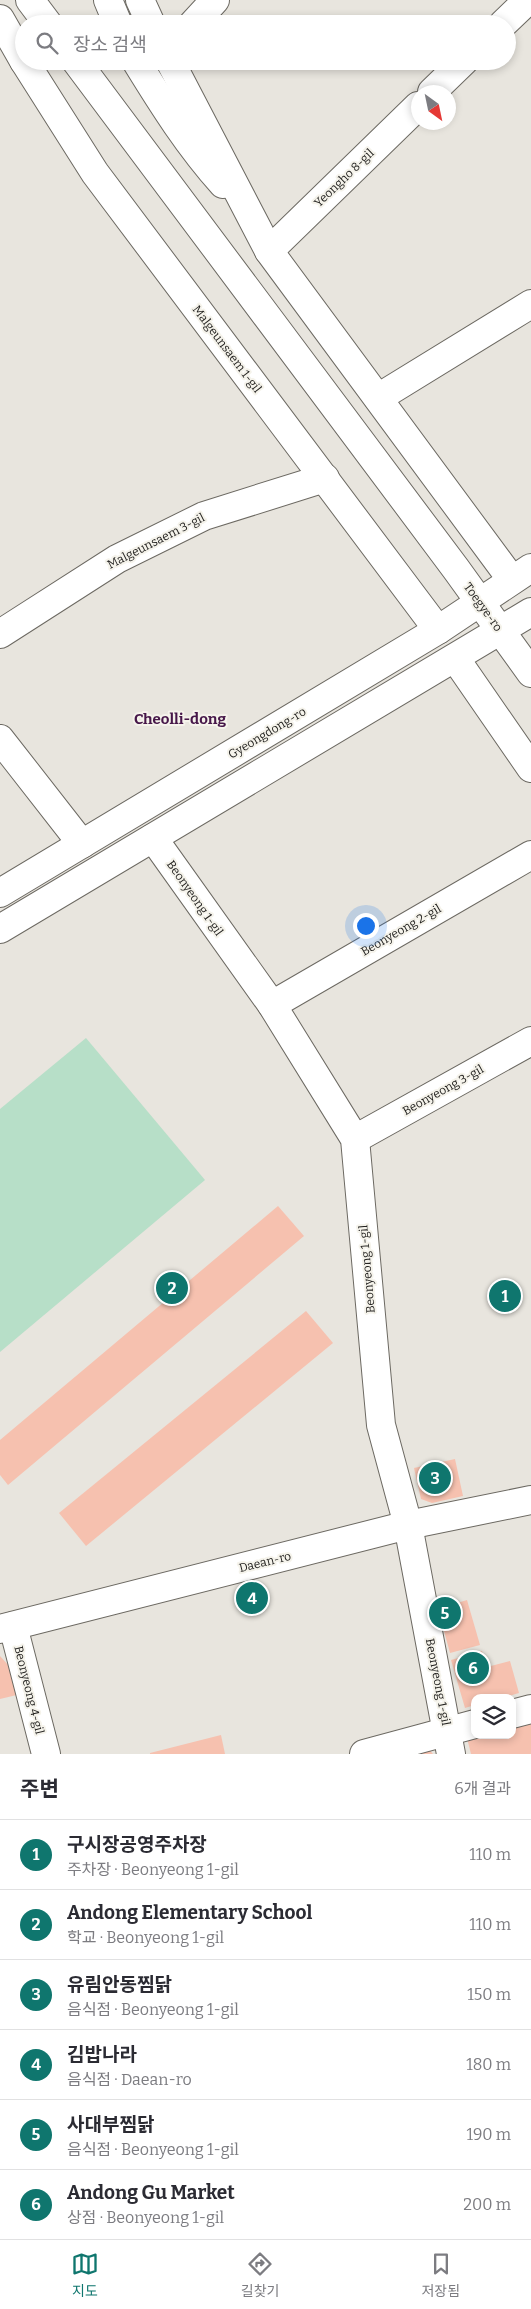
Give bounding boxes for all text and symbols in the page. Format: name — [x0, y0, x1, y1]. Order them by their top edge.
search box — [15, 15, 516, 70]
icon: search — [33, 29, 61, 57]
text: 장소 검색 — [73, 33, 147, 56]
north arrow — [411, 85, 456, 130]
street label: Yeongho 8-gil — [311, 146, 377, 210]
street label: Malgeunsaem 1-gil — [190, 303, 265, 396]
street label: Malgeunsaem 3-gil — [105, 510, 207, 572]
street label: Toegye-ro — [461, 580, 505, 634]
street label: Gyeongdong-ro — [226, 704, 308, 762]
district label: Cheolli-dong — [134, 710, 226, 728]
street label: Beonyeong 1-gil — [164, 858, 226, 939]
street label: Beonyeong 2-gil — [358, 901, 444, 959]
your location — [353, 913, 379, 939]
street label: Beonyeong 3-gil — [400, 1062, 486, 1118]
street label: Beonyeong 1-gil — [356, 1224, 378, 1314]
pin: 2 — [156, 1269, 188, 1307]
pin: 1 — [489, 1277, 521, 1315]
pin: 3 — [419, 1459, 451, 1497]
street label: Daean-ro — [238, 1549, 293, 1575]
pin: 4 — [236, 1579, 268, 1617]
pin: 5 — [429, 1594, 461, 1632]
street label: Beonyeong 1-gil — [423, 1637, 453, 1727]
street label: Beonyeong 4-gil — [11, 1644, 47, 1736]
pin: 6 — [457, 1649, 489, 1687]
map controls — [471, 1694, 516, 1739]
button: layers — [471, 1694, 516, 1739]
text: 주변 — [20, 1776, 59, 1802]
text: 6개 결과 — [454, 1779, 511, 1798]
text: 구시장공영주차장 — [67, 1833, 207, 1856]
text: 1 — [33, 1845, 39, 1864]
text: 110 m — [469, 1845, 511, 1864]
text: 주차장 · Beonyeong 1-gil — [67, 1860, 239, 1879]
text: Andong Elementary School — [67, 1901, 312, 1924]
text: 2 — [31, 1915, 41, 1934]
text: 110 m — [469, 1915, 511, 1934]
text: 학교 · Beonyeong 1-gil — [67, 1928, 224, 1947]
text: 유림안동찜닭 — [67, 1973, 172, 1996]
text: 3 — [31, 1985, 41, 2004]
text: 150 m — [467, 1985, 511, 2004]
text: 음식점 · Beonyeong 1-gil — [67, 2000, 239, 2019]
text: 김밥나라 — [67, 2043, 137, 2066]
text: 4 — [31, 2055, 41, 2074]
text: 180 m — [466, 2055, 511, 2074]
text: 음식점 · Daean-ro — [67, 2070, 192, 2089]
text: 사대부찜닭 — [67, 2113, 154, 2136]
text: 5 — [32, 2125, 40, 2144]
text: 190 m — [466, 2125, 511, 2144]
text: 음식점 · Beonyeong 1-gil — [67, 2140, 239, 2159]
text: Andong Gu Market — [67, 2181, 235, 2204]
text: 6 — [31, 2195, 41, 2214]
text: 200 m — [463, 2195, 511, 2214]
text: 상점 · Beonyeong 1-gil — [67, 2208, 224, 2227]
tab: 지도 — [71, 2250, 99, 2300]
tab: 길찾기 — [241, 2250, 280, 2300]
tab: 저장됨 — [421, 2250, 460, 2300]

